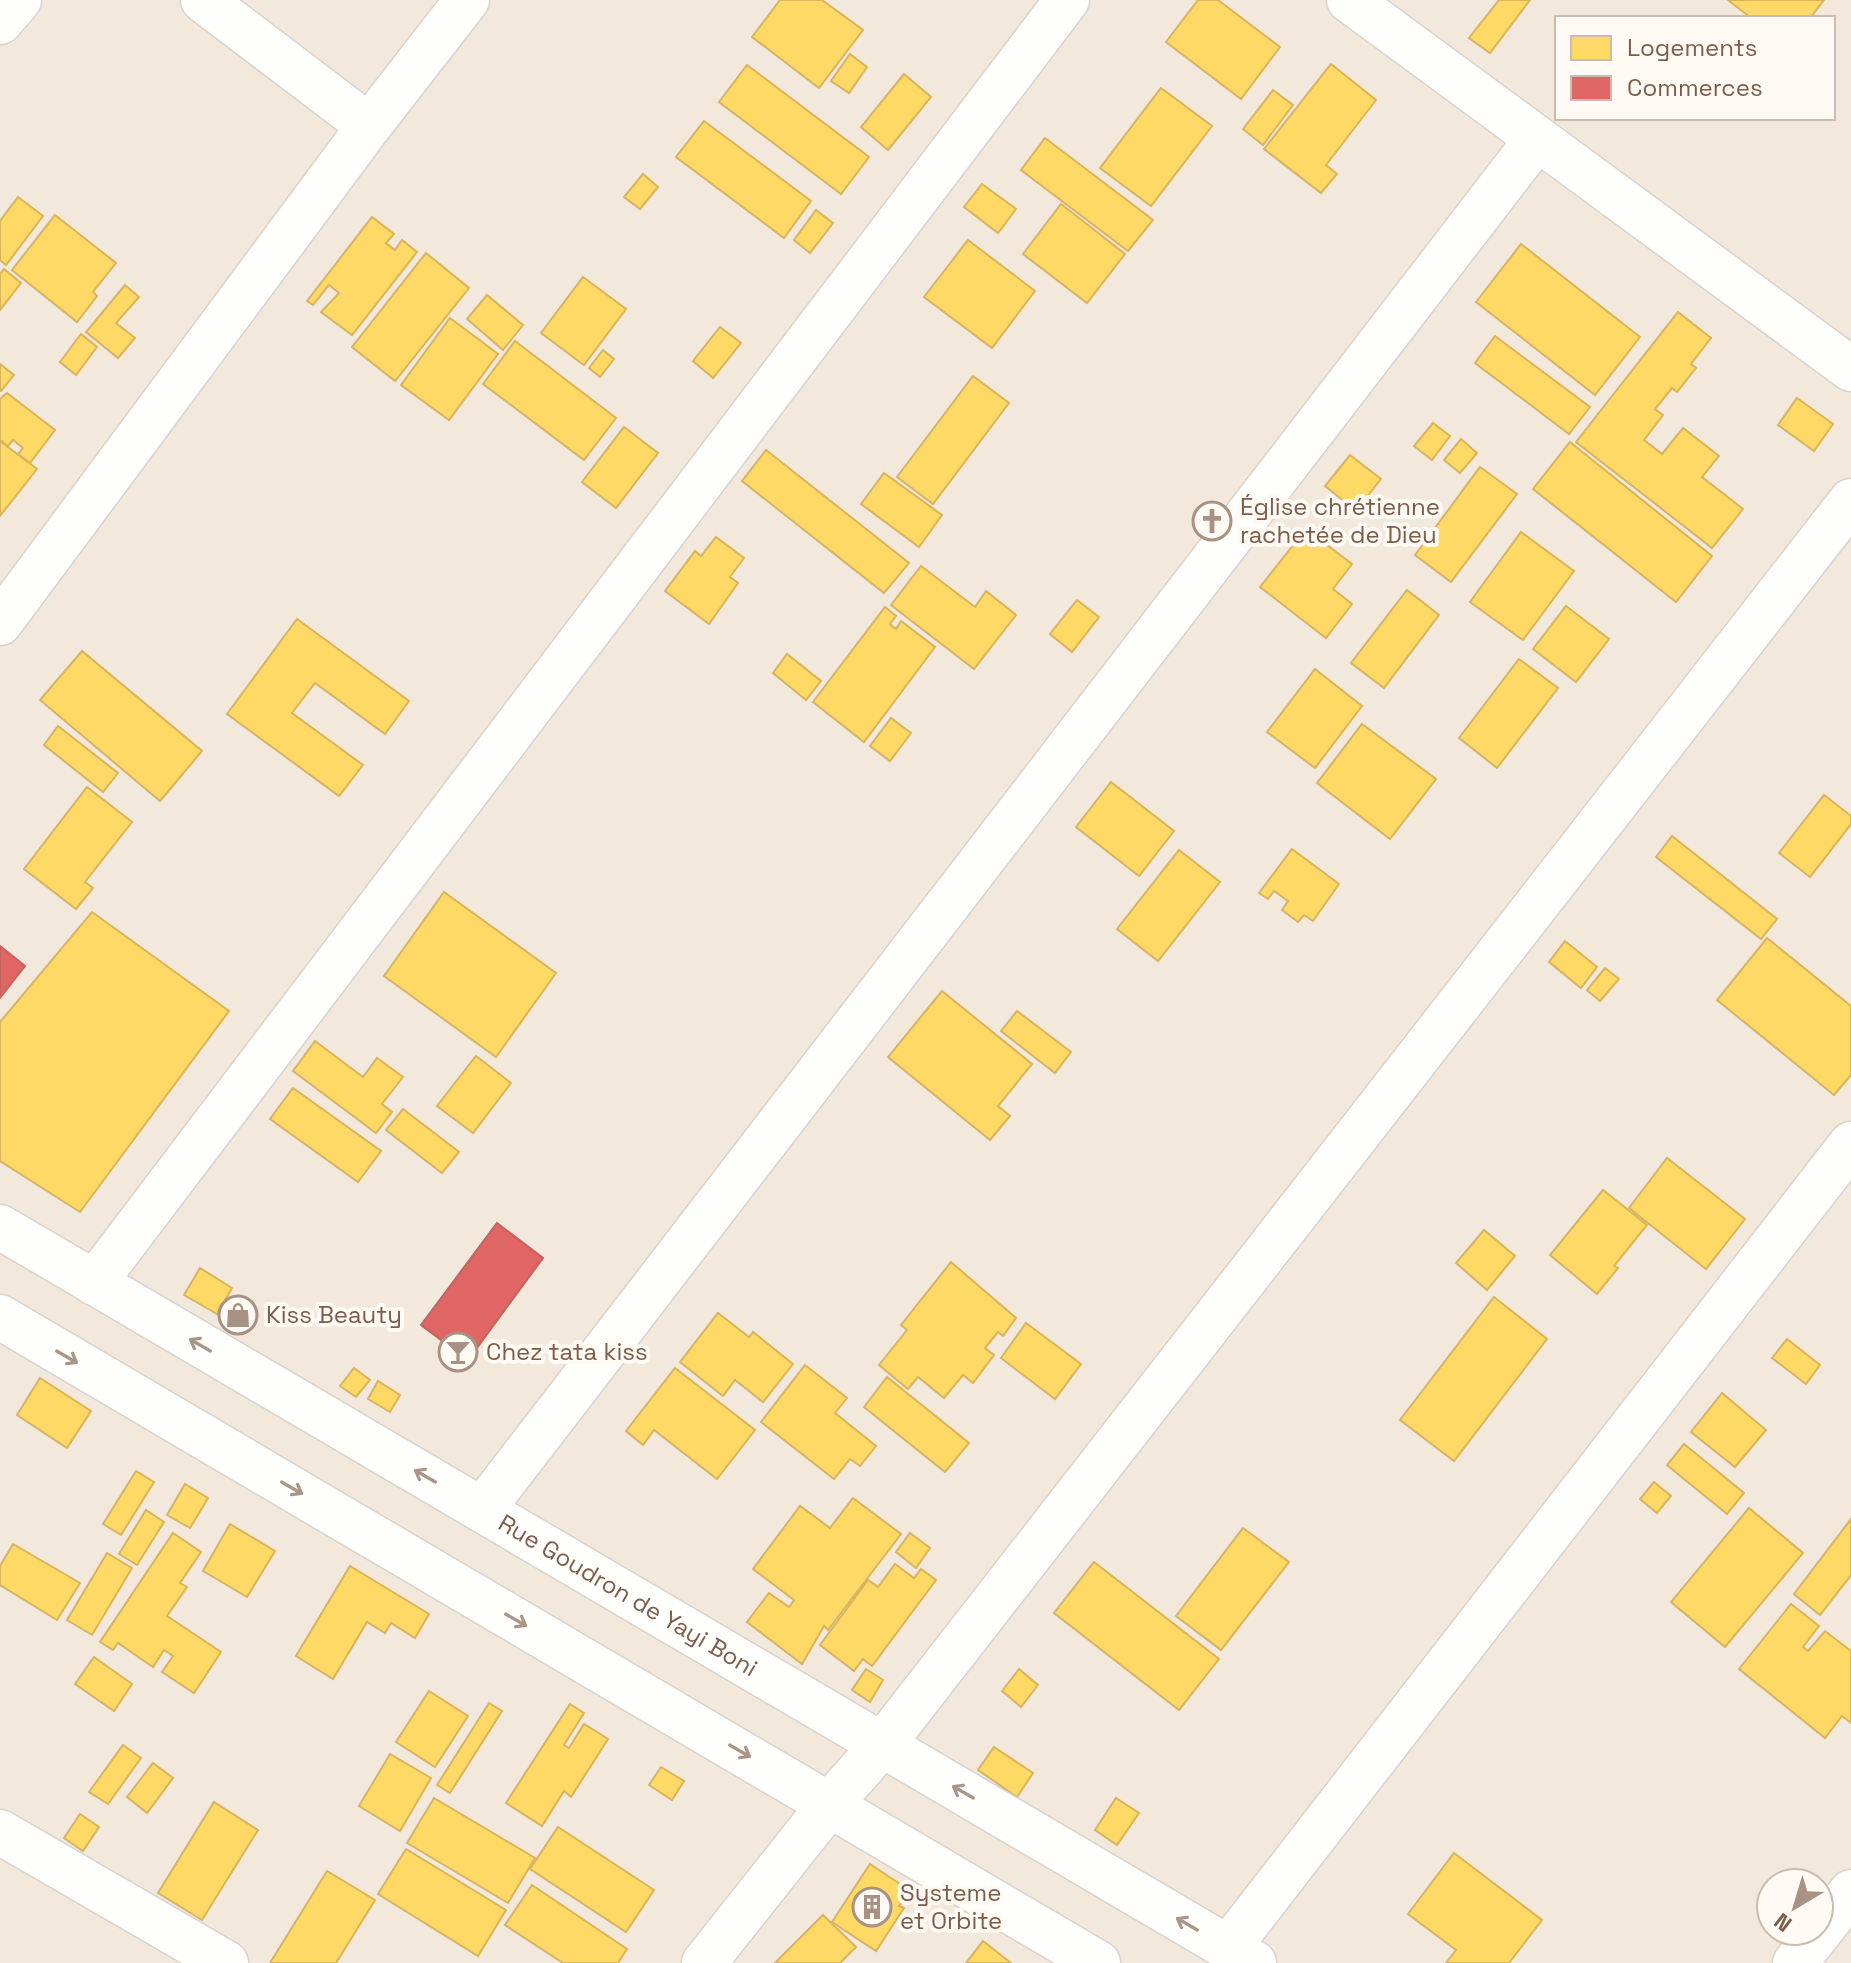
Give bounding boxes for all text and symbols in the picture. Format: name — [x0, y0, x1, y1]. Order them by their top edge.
legend — [1555, 16, 1835, 120]
text: Logements — [1627, 32, 1757, 63]
text: Commerces — [1627, 72, 1763, 103]
place label: Église chrétienne rachetée de Dieu — [1240, 491, 1440, 550]
church icon: Église chrétienne rachetée de Dieu — [1191, 500, 1233, 542]
shop icon: Kiss Beauty — [217, 1294, 259, 1336]
place label: Kiss Beauty — [266, 1299, 402, 1330]
bar icon: Chez tata kiss — [437, 1331, 479, 1373]
place label: Chez tata kiss — [486, 1336, 648, 1367]
one-way arrow — [189, 1337, 212, 1353]
one-way arrow — [55, 1349, 78, 1365]
one-way arrow — [414, 1468, 437, 1484]
one-way arrow — [279, 1481, 303, 1496]
street label: Rue Goudron de Yayi Boni — [493, 1507, 763, 1683]
one-way arrow — [504, 1612, 527, 1628]
one-way arrow — [728, 1743, 751, 1759]
one-way arrow — [952, 1784, 975, 1800]
north arrow — [1755, 1867, 1835, 1947]
place label: Systeme et Orbite — [900, 1877, 1002, 1936]
building icon: Systeme et Orbite — [851, 1886, 893, 1928]
text: N — [1768, 1907, 1797, 1938]
one-way arrow — [1176, 1915, 1199, 1931]

